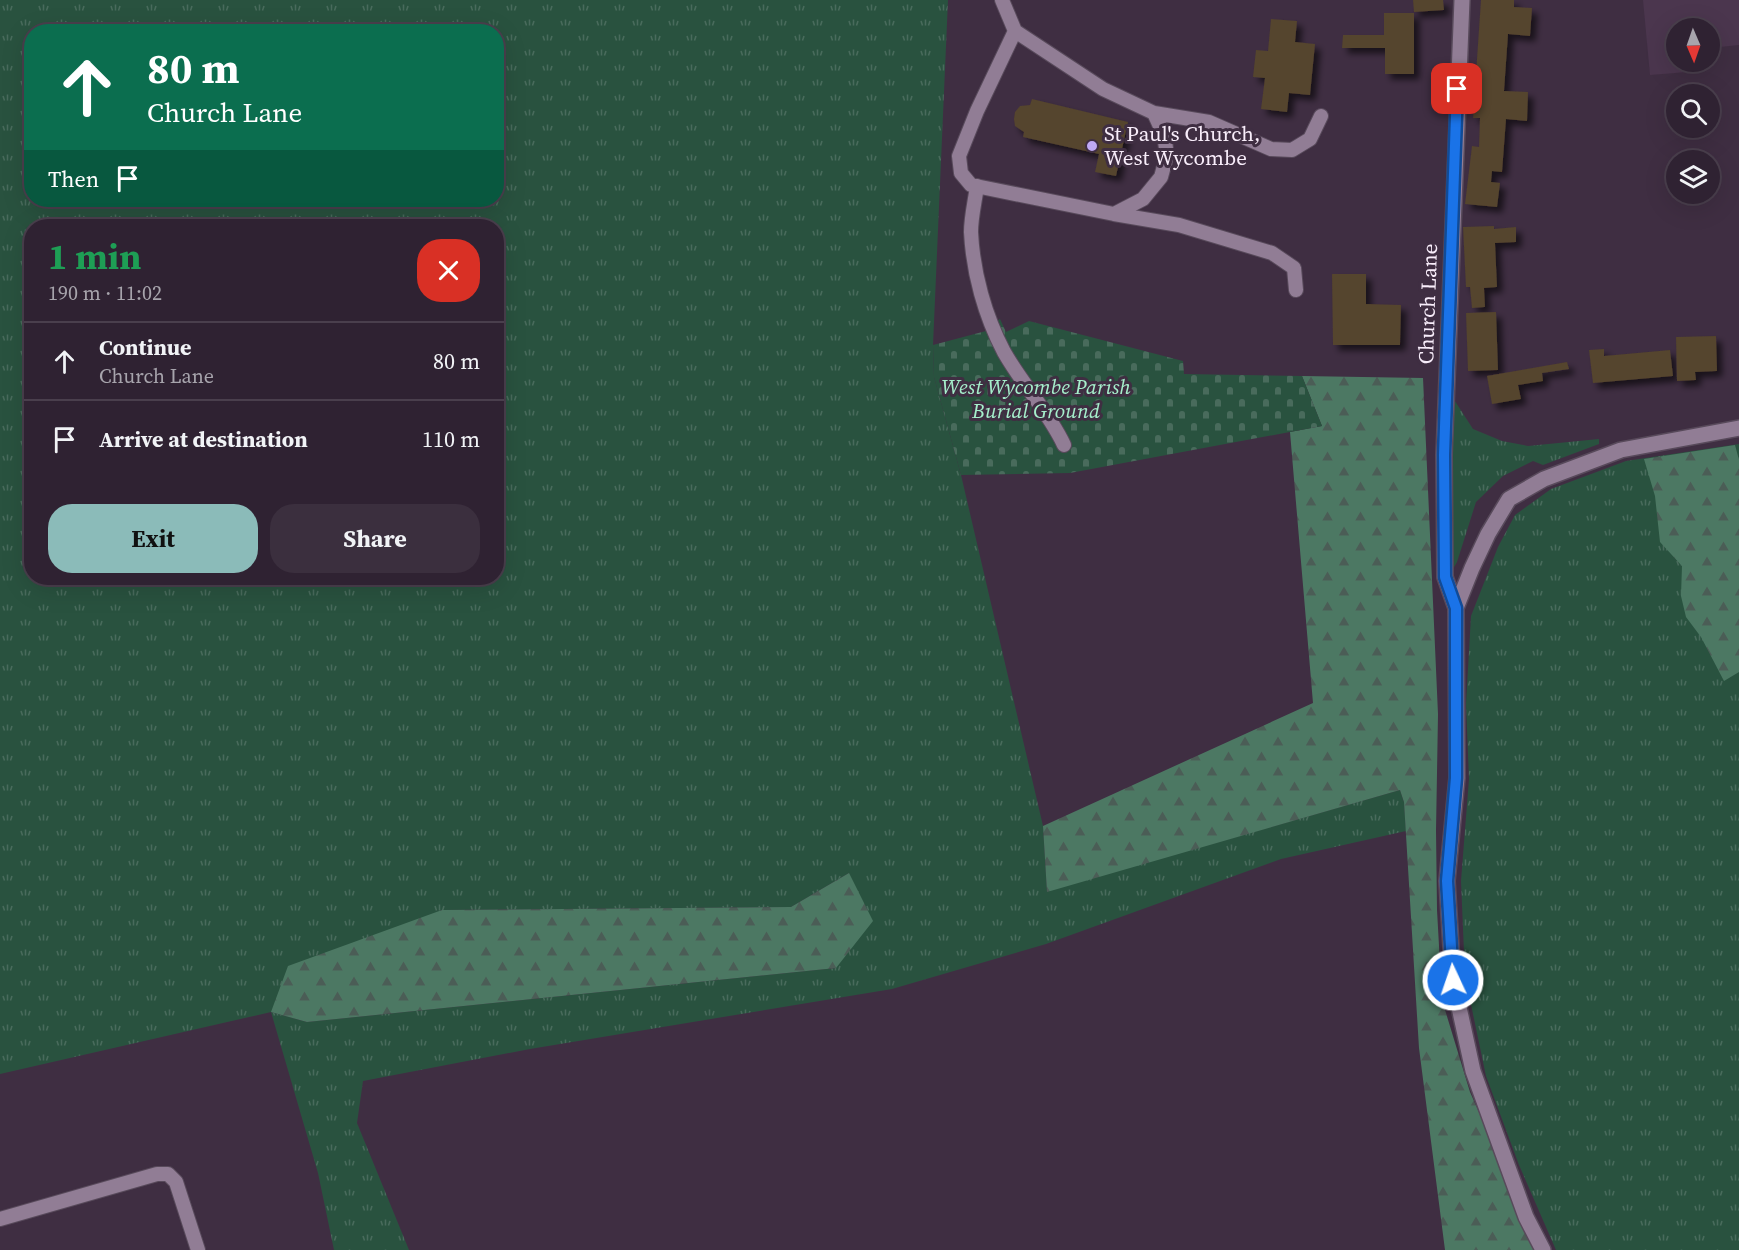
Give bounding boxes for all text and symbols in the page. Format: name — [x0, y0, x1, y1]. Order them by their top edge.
north arrow — [1666, 18, 1720, 72]
map controls — [1666, 18, 1720, 204]
text: 80 m — [147, 39, 240, 97]
icon: ahead — [48, 48, 126, 126]
pin — [1431, 63, 1482, 114]
icon: arrive — [1440, 72, 1473, 105]
button: search — [1666, 84, 1720, 138]
text: Church Lane — [147, 94, 302, 131]
place label: St Paul's Church, West Wycombe — [1104, 119, 1260, 172]
marker: St Paul's Church, West Wycombe — [1085, 139, 1099, 153]
button: layers — [1666, 150, 1720, 204]
icon: arrive — [111, 162, 144, 195]
text: Then — [48, 164, 99, 194]
text: 1 min — [48, 232, 141, 281]
button: close — [417, 239, 480, 302]
street label: Church Lane — [1411, 243, 1444, 365]
text: 190 m · 11:02 — [48, 279, 162, 307]
text: Continue — [99, 332, 192, 362]
icon: ahead — [48, 345, 81, 378]
text: 80 m — [433, 346, 480, 376]
text: Church Lane — [99, 362, 214, 390]
park label: West Wycombe Parish Burial Ground — [941, 372, 1131, 425]
icon: arrive — [48, 423, 81, 456]
text: Arrive at destination — [99, 424, 308, 454]
text: 110 m — [422, 424, 480, 454]
button: Exit — [48, 504, 258, 573]
button: Share — [270, 504, 480, 573]
position arrow — [1421, 948, 1485, 1012]

